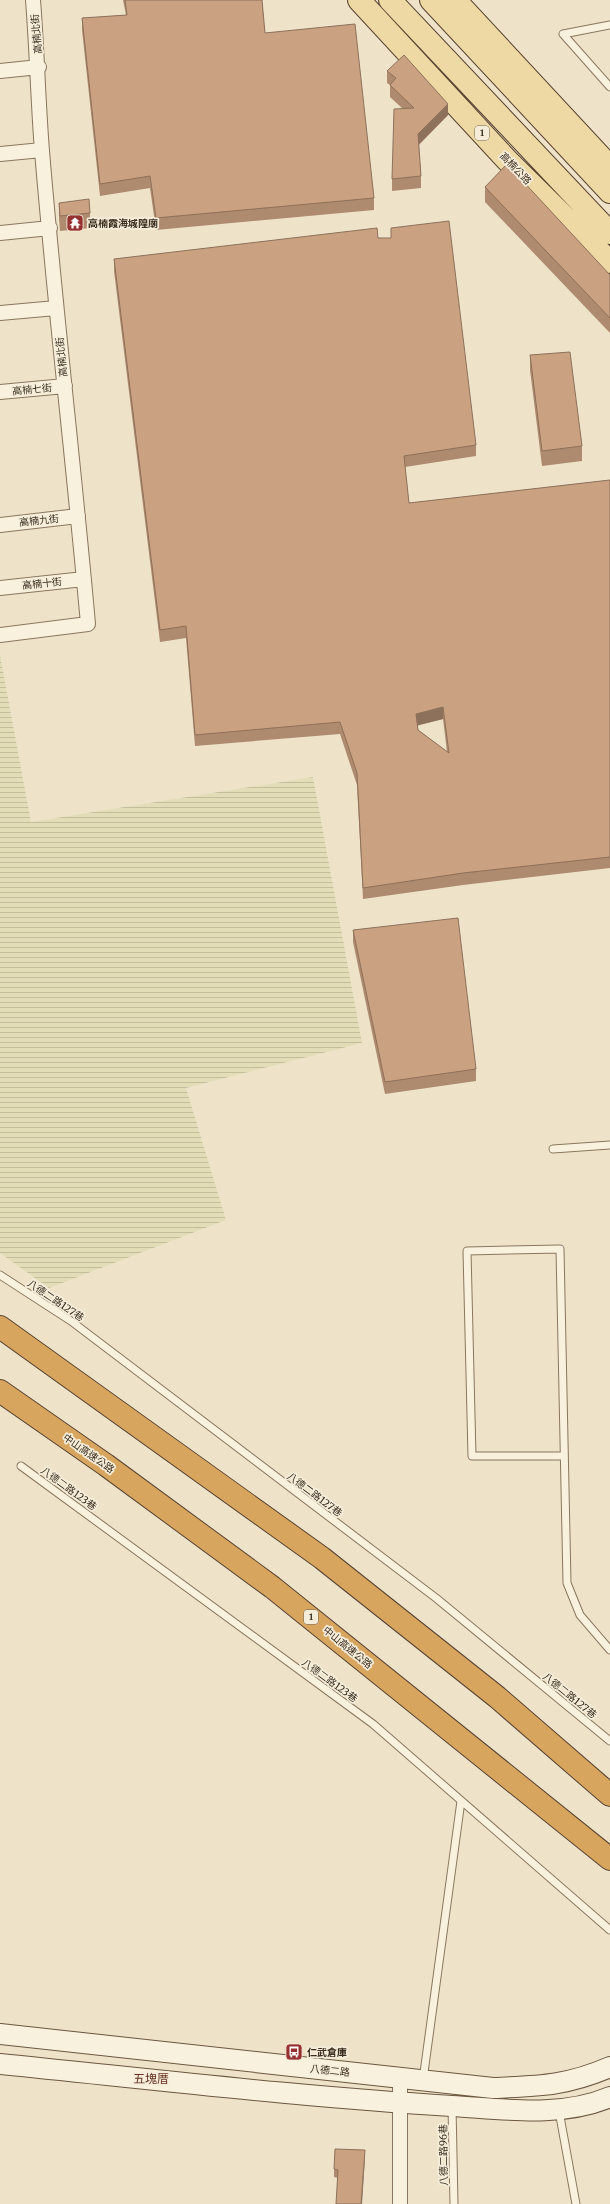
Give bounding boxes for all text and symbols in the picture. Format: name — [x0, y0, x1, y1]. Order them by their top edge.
street label: 高楠北街 — [28, 13, 45, 54]
road number: 1 — [475, 126, 489, 140]
street label: 高楠公路 — [497, 149, 534, 187]
temple icon: 高楠霞海城隍廟 — [65, 213, 85, 233]
place label: 高楠霞海城隍廟 — [88, 217, 158, 230]
street label: 高楠北街 — [53, 336, 70, 378]
street label: 高楠七街 — [12, 381, 53, 398]
street label: 高楠九街 — [18, 512, 60, 529]
street label: 高楠十街 — [21, 575, 63, 592]
street label: 八德二路127巷 — [25, 1277, 87, 1324]
street label: 中山高速公路 — [60, 1431, 117, 1476]
street label: 八德二路123巷 — [38, 1464, 99, 1513]
street label: 八德二路127巷 — [285, 1469, 345, 1519]
road number: 1 — [304, 1610, 318, 1624]
street label: 中山高速公路 — [320, 1623, 375, 1671]
street label: 八德二路123巷 — [299, 1656, 360, 1705]
street label: 八德二路127巷 — [540, 1670, 599, 1721]
bus stop icon: 仁武倉庫 — [284, 2042, 304, 2062]
place label: 仁武倉庫 — [307, 2046, 347, 2059]
street label: 八德二路 — [309, 2062, 351, 2079]
district label: 五塊厝 — [133, 2071, 169, 2086]
street label: 八德二路96巷 — [436, 2124, 451, 2186]

